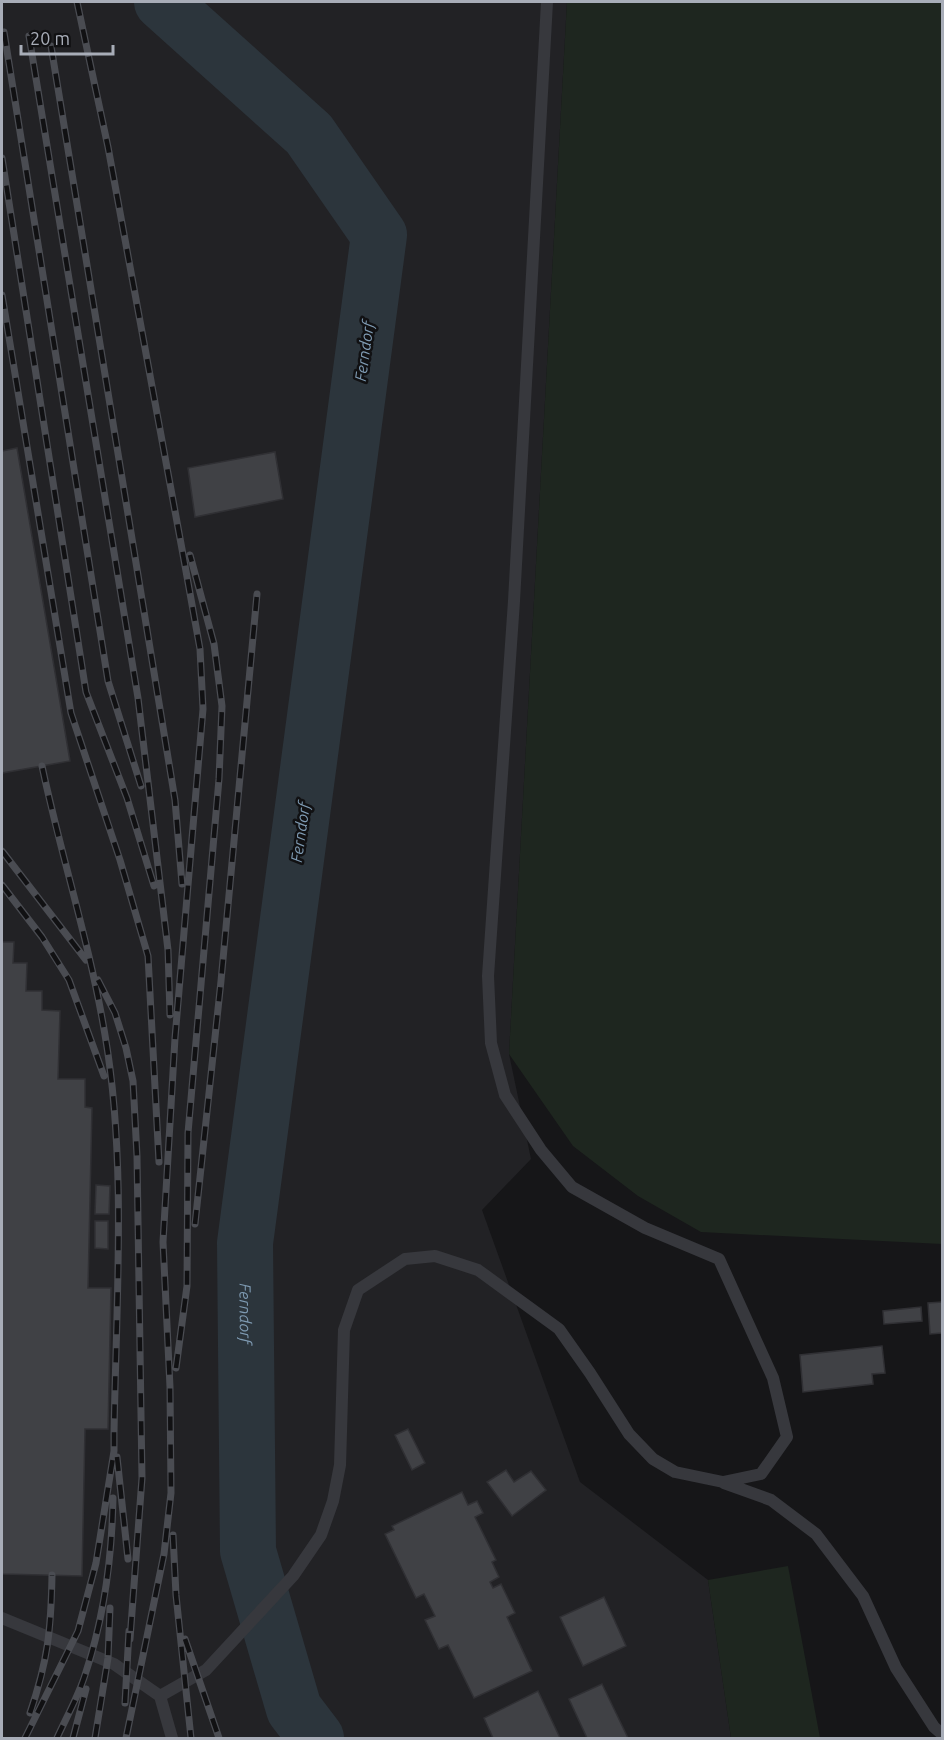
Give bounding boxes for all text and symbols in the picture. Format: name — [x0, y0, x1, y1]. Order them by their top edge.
scale bar — [21, 18, 112, 56]
text: 20 m — [30, 28, 70, 48]
water label: Ferndorf — [351, 318, 377, 382]
water label: Ferndorf — [287, 799, 313, 863]
water label: Ferndorf — [236, 1283, 255, 1346]

